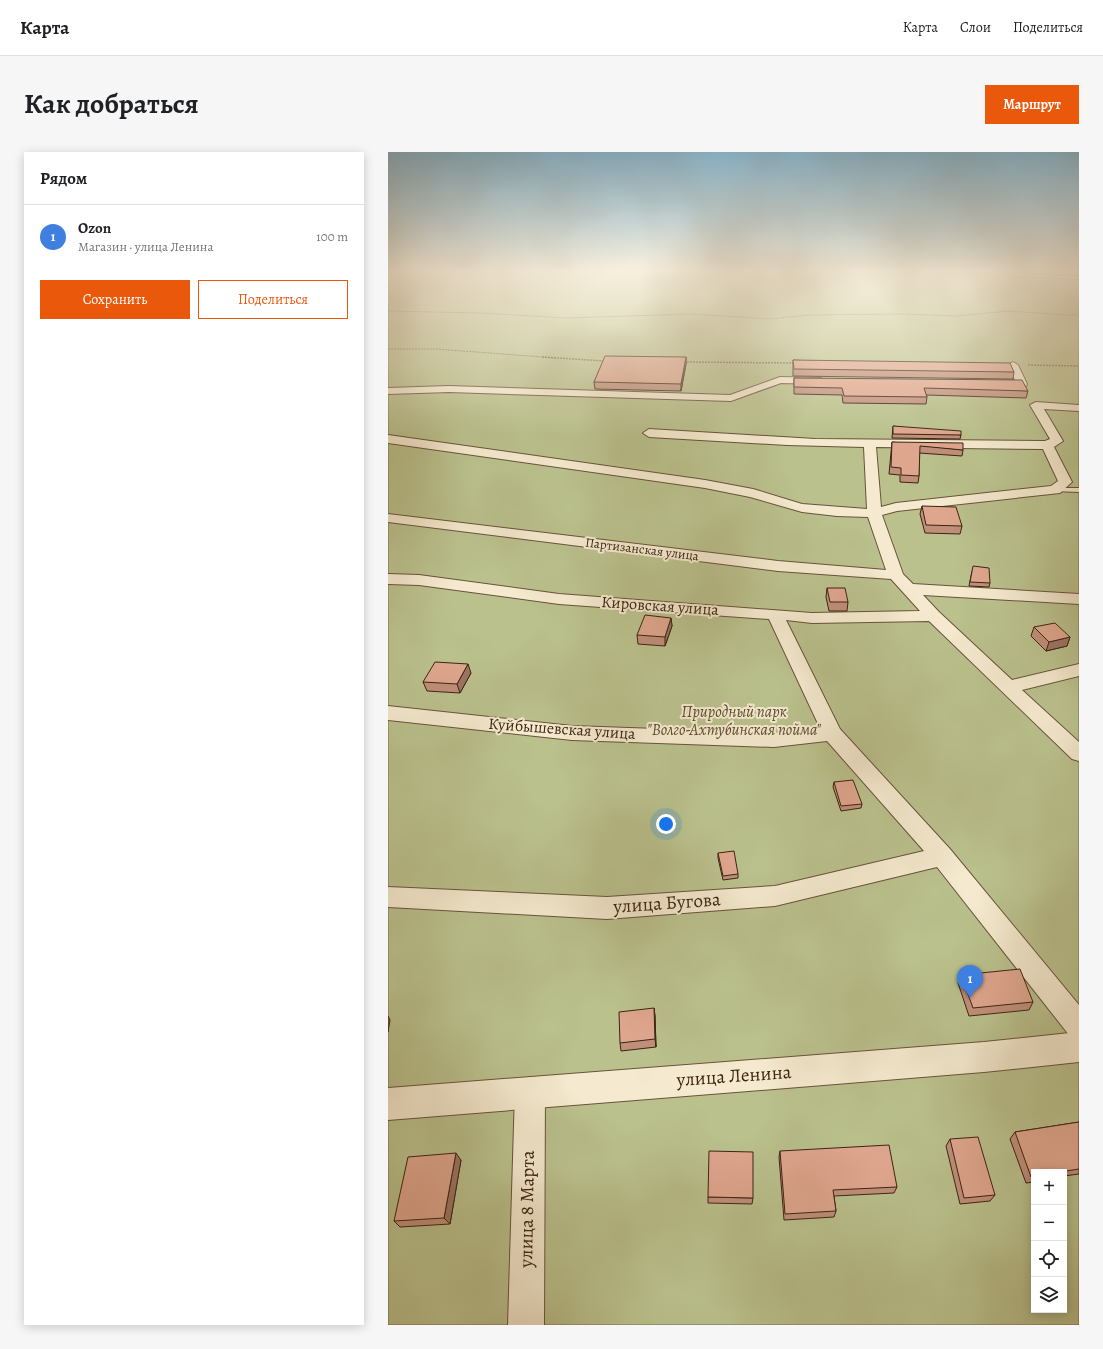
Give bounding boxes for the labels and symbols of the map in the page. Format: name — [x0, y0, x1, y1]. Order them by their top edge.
street label: Партизанская улица — [584, 534, 700, 564]
street label: Кировская улица — [601, 591, 720, 621]
park label: Природный парк "Волго-Ахтубинская пойма" — [647, 701, 821, 741]
street label: Куйбышевская улица — [488, 713, 637, 745]
your location — [656, 814, 676, 834]
street label: улица Бугова — [611, 886, 722, 920]
pin: 1 — [957, 965, 983, 998]
street label: улица Ленина — [675, 1059, 792, 1093]
street label: улица 8 Марта — [513, 1150, 541, 1269]

